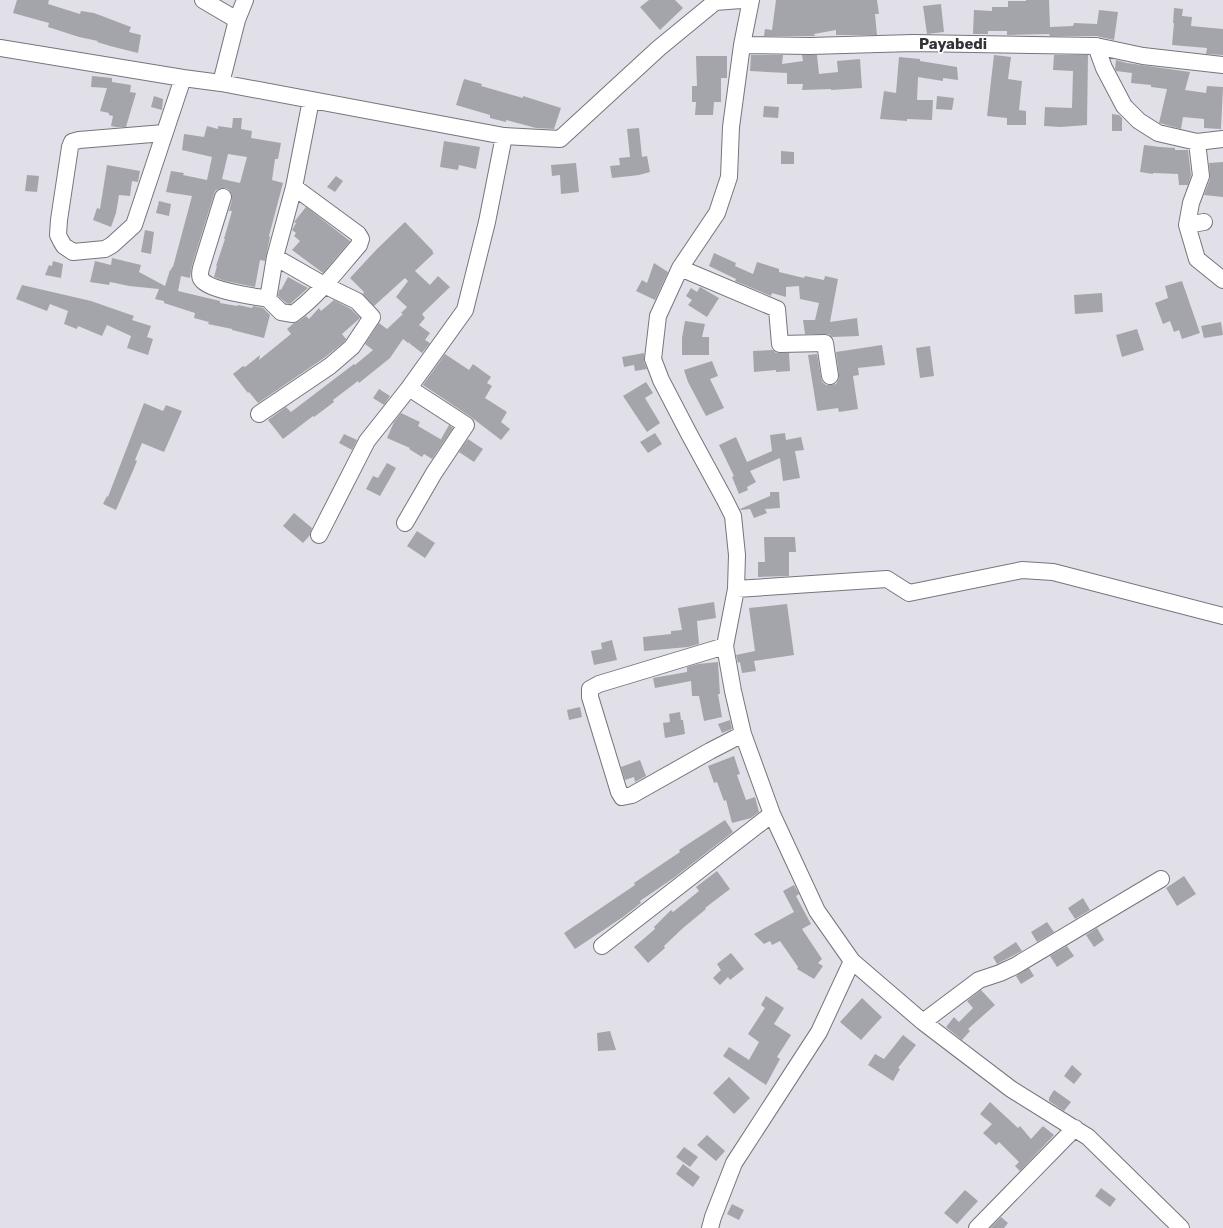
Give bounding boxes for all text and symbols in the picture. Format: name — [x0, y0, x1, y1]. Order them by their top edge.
district label: Payabedi — [919, 35, 987, 53]

